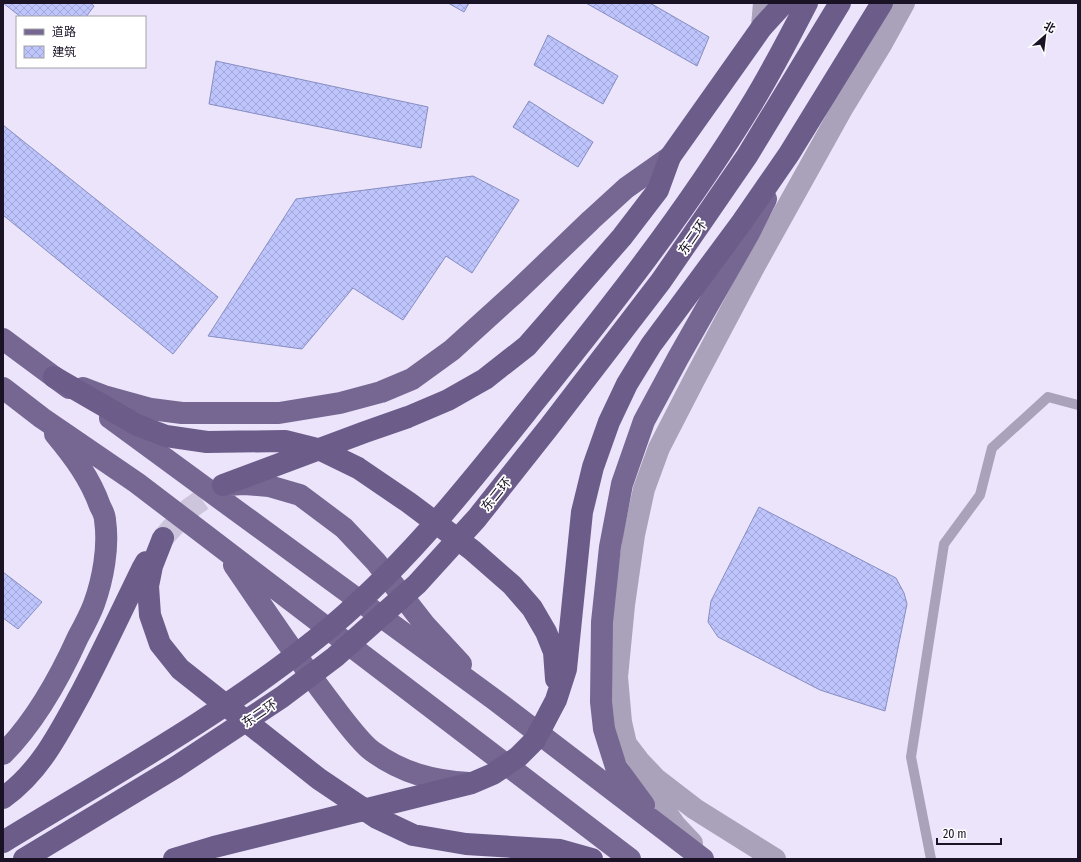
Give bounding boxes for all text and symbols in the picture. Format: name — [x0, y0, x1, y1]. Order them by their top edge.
legend — [16, 16, 146, 68]
north arrow — [1025, 16, 1065, 56]
text: 北 — [1042, 19, 1057, 36]
text: 道路 — [52, 25, 76, 39]
text: 建筑 — [52, 45, 76, 59]
street label: 东二环 — [675, 217, 710, 258]
street label: 东二环 — [478, 474, 514, 514]
street label: 东二环 — [239, 696, 280, 731]
scale bar — [937, 820, 1001, 846]
text: 20 m — [943, 827, 967, 841]

